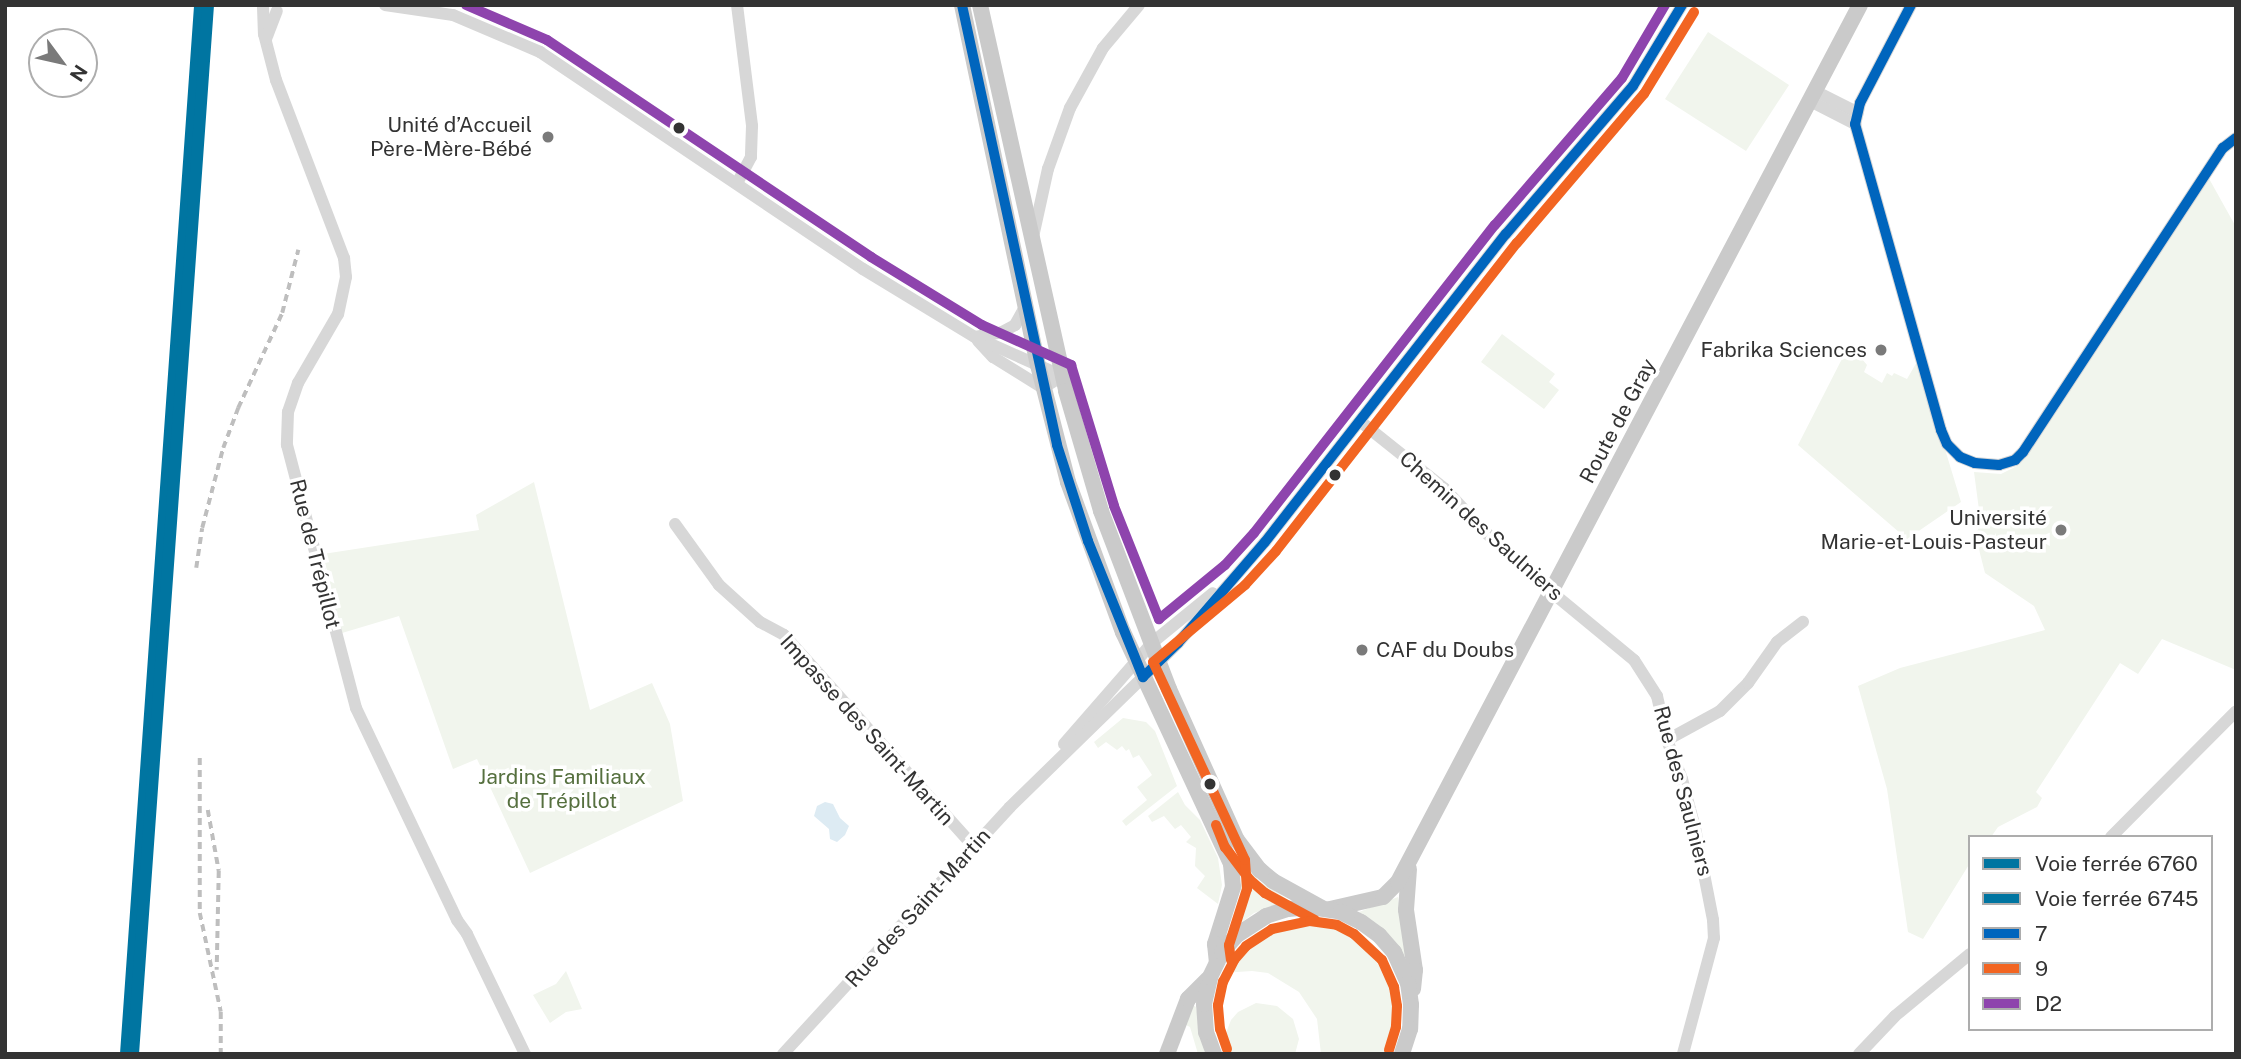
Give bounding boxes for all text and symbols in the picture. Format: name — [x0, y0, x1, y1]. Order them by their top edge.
north arrow — [28, 28, 98, 98]
text: N — [66, 61, 92, 86]
place label: Unité d’Accueil Père-Mère-Bébé — [370, 112, 532, 162]
unlabelled marker — [672, 121, 686, 135]
marker: Unité d’Accueil Père-Mère-Bébé — [538, 127, 558, 147]
place label: Fabrika Sciences — [1700, 337, 1867, 363]
marker: Fabrika Sciences — [1873, 342, 1889, 358]
street label: Route de Gray — [1574, 354, 1662, 488]
street label: Chemin des Saulniers — [1394, 446, 1568, 606]
unlabelled marker — [1328, 468, 1342, 482]
street label: Rue de Trépillot — [284, 476, 346, 632]
place label: Université Marie-et-Louis-Pasteur — [1821, 505, 2047, 555]
marker: Université Marie-et-Louis-Pasteur — [2053, 522, 2069, 538]
street label: Impasse des Saint-Martin — [775, 629, 959, 831]
place label: CAF du Doubs — [1376, 637, 1514, 663]
marker: CAF du Doubs — [1354, 642, 1370, 658]
street label: Rue des Saulniers — [1648, 703, 1718, 879]
park label: Jardins Familiaux de Trépillot — [478, 764, 646, 814]
unlabelled marker — [1203, 777, 1217, 791]
street label: Rue des Saint-Martin — [840, 823, 996, 993]
legend — [1968, 835, 2213, 1031]
text: Voie ferrée 6760 — [2035, 851, 2198, 876]
text: Voie ferrée 6745 — [2035, 886, 2198, 911]
text: 7 — [2035, 921, 2048, 946]
text: 9 — [2035, 956, 2048, 981]
text: D2 — [2035, 991, 2062, 1016]

